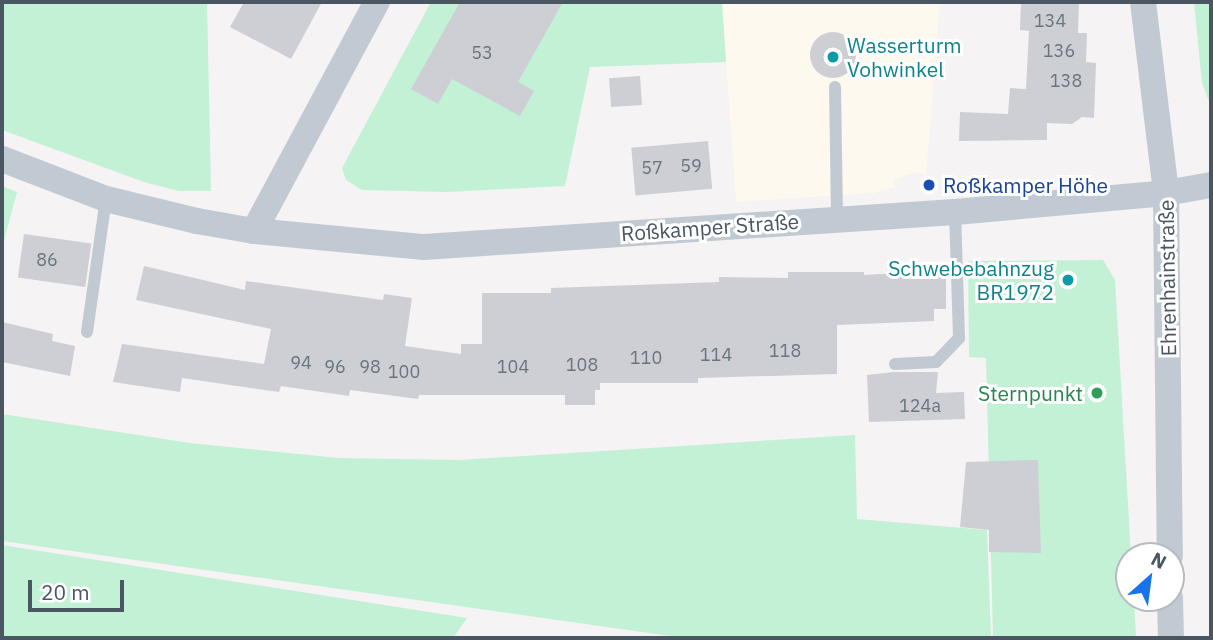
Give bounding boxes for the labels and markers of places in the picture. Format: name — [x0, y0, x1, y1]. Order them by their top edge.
place label: Wasserturm Vohwinkel — [847, 32, 962, 82]
marker: Wasserturm Vohwinkel — [825, 49, 841, 65]
place label: Roßkamper Höhe — [943, 172, 1108, 198]
marker: Roßkamper Höhe — [921, 177, 937, 193]
place label: Schwebebahnzug BR1972 — [888, 255, 1054, 305]
marker: Schwebebahnzug BR1972 — [1060, 272, 1076, 288]
place label: Sternpunkt — [978, 380, 1083, 406]
marker: Sternpunkt — [1089, 385, 1105, 401]

